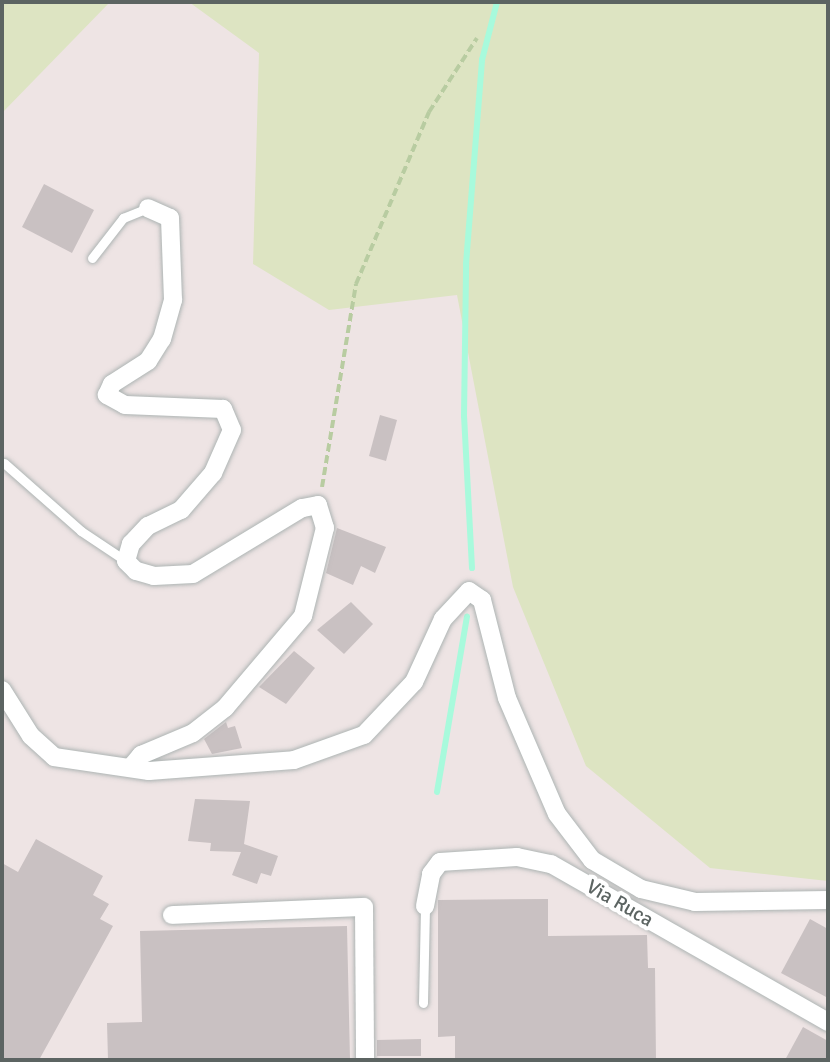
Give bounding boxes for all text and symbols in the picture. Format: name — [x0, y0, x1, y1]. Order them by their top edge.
street label: Via Ruca — [582, 874, 658, 932]

